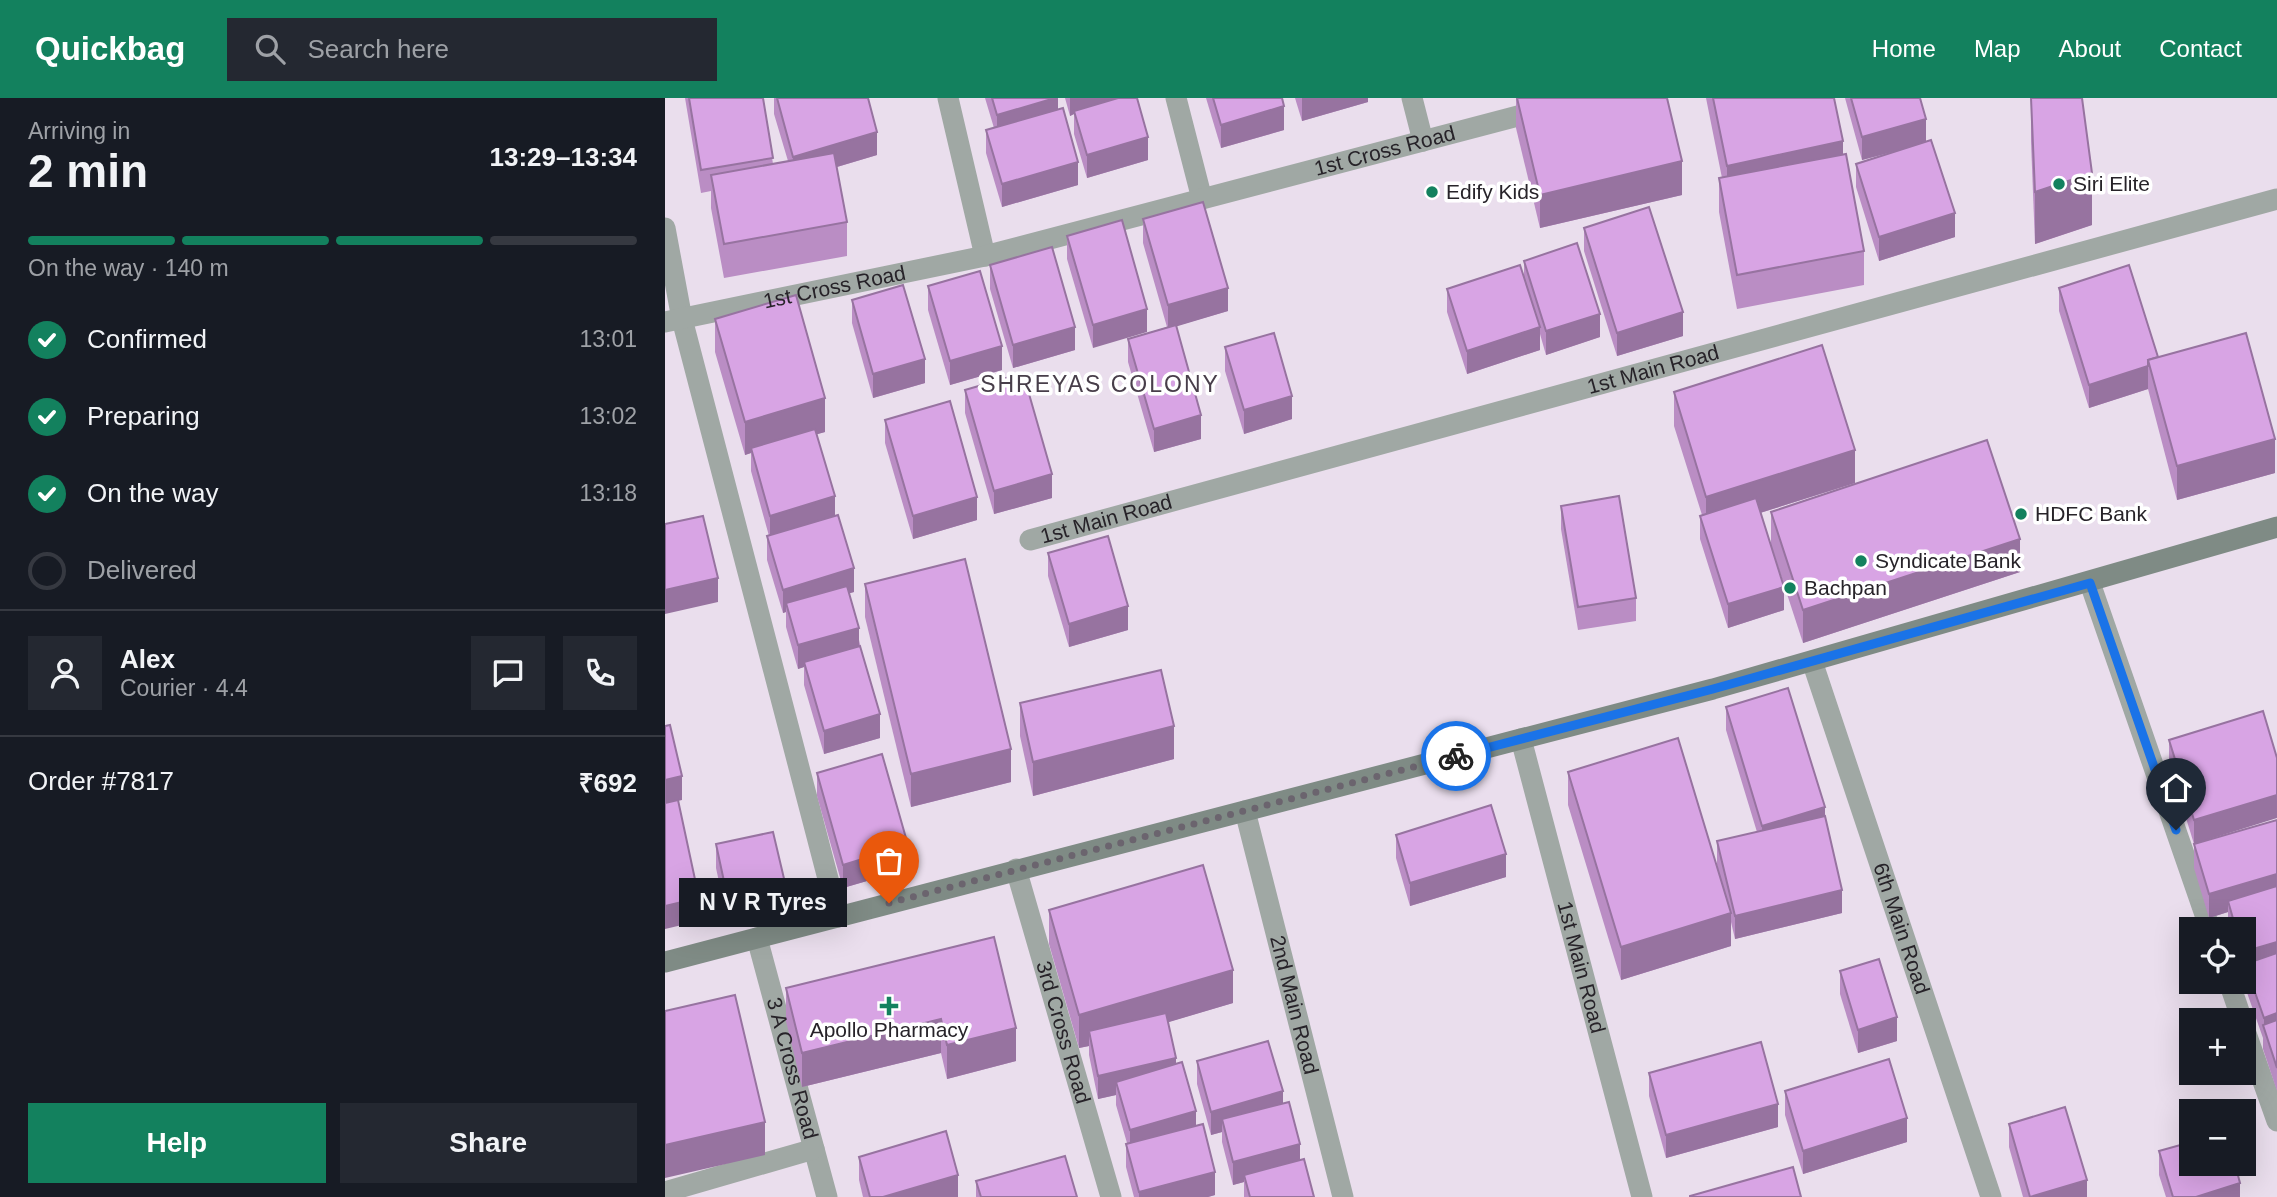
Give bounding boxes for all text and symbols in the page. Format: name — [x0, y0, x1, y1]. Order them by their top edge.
search box — [227, 18, 717, 81]
text: Quickbag — [35, 30, 185, 67]
icon: search — [251, 30, 289, 68]
text: Search here — [307, 34, 449, 64]
text: Home — [1872, 35, 1936, 62]
text: Map — [1974, 35, 2021, 62]
text: About — [2059, 35, 2121, 62]
text: Contact — [2159, 35, 2242, 62]
text: Arriving in — [28, 118, 130, 144]
street label: 1st Cross Road — [1312, 121, 1458, 180]
text: 13:29–13:34 — [490, 142, 637, 172]
text: 2 min — [28, 145, 148, 197]
place label: Siri Elite — [2073, 172, 2150, 195]
marker: Siri Elite — [2051, 176, 2067, 192]
place label: Edify Kids — [1446, 180, 1539, 203]
marker: Edify Kids — [1424, 184, 1440, 200]
text: On the way · 140 m — [28, 255, 229, 281]
street label: 1st Cross Road — [761, 261, 908, 312]
icon: check — [28, 321, 66, 359]
text: Confirmed — [87, 324, 207, 354]
text: 13:01 — [579, 326, 637, 352]
street label: 1st Main Road — [1585, 340, 1721, 398]
district label: SHREYAS COLONY — [980, 371, 1220, 397]
icon: check — [28, 398, 66, 436]
text: Preparing — [87, 401, 200, 431]
text: 13:02 — [579, 403, 637, 429]
icon: check — [28, 475, 66, 513]
text: On the way — [87, 478, 219, 508]
text: 13:18 — [579, 480, 637, 506]
street label: 1st Main Road — [1038, 490, 1174, 548]
place label: HDFC Bank — [2035, 502, 2148, 525]
marker: HDFC Bank — [2013, 506, 2029, 522]
place label: Syndicate Bank — [1875, 549, 2021, 572]
marker: Syndicate Bank — [1853, 553, 1869, 569]
text: Delivered — [87, 555, 197, 585]
place label: Bachpan — [1804, 576, 1887, 599]
marker: Bachpan — [1782, 580, 1798, 596]
button: person — [28, 636, 102, 710]
button: chat — [471, 636, 545, 710]
button: phone — [563, 636, 637, 710]
text: Alex — [120, 644, 175, 674]
text: Courier · 4.4 — [120, 675, 248, 701]
courier — [1421, 721, 1491, 791]
icon: bike — [1437, 737, 1475, 775]
pin — [2146, 758, 2206, 830]
text: Order #7817 — [28, 766, 174, 796]
text: ₹692 — [579, 768, 637, 798]
icon: home — [2157, 769, 2195, 807]
pin — [859, 831, 919, 903]
icon: bag — [870, 842, 908, 880]
street label: 6th Main Road — [1869, 860, 1934, 997]
callout: N V R Tyres — [679, 878, 847, 928]
text: N V R Tyres — [699, 889, 827, 915]
street label: 1st Main Road — [1553, 899, 1610, 1035]
map controls — [2179, 917, 2256, 1176]
button: locate — [2179, 917, 2256, 994]
street label: 2nd Main Road — [1266, 933, 1323, 1077]
street label: 3rd Cross Road — [1032, 958, 1095, 1106]
street label: 3 A Cross Road — [763, 995, 823, 1142]
marker: Apollo Pharmacy — [881, 998, 897, 1014]
button: + — [2179, 1008, 2256, 1085]
place label: Apollo Pharmacy — [810, 1018, 969, 1041]
button: − — [2179, 1099, 2256, 1176]
button: Help — [28, 1103, 326, 1183]
button: Share — [340, 1103, 637, 1183]

